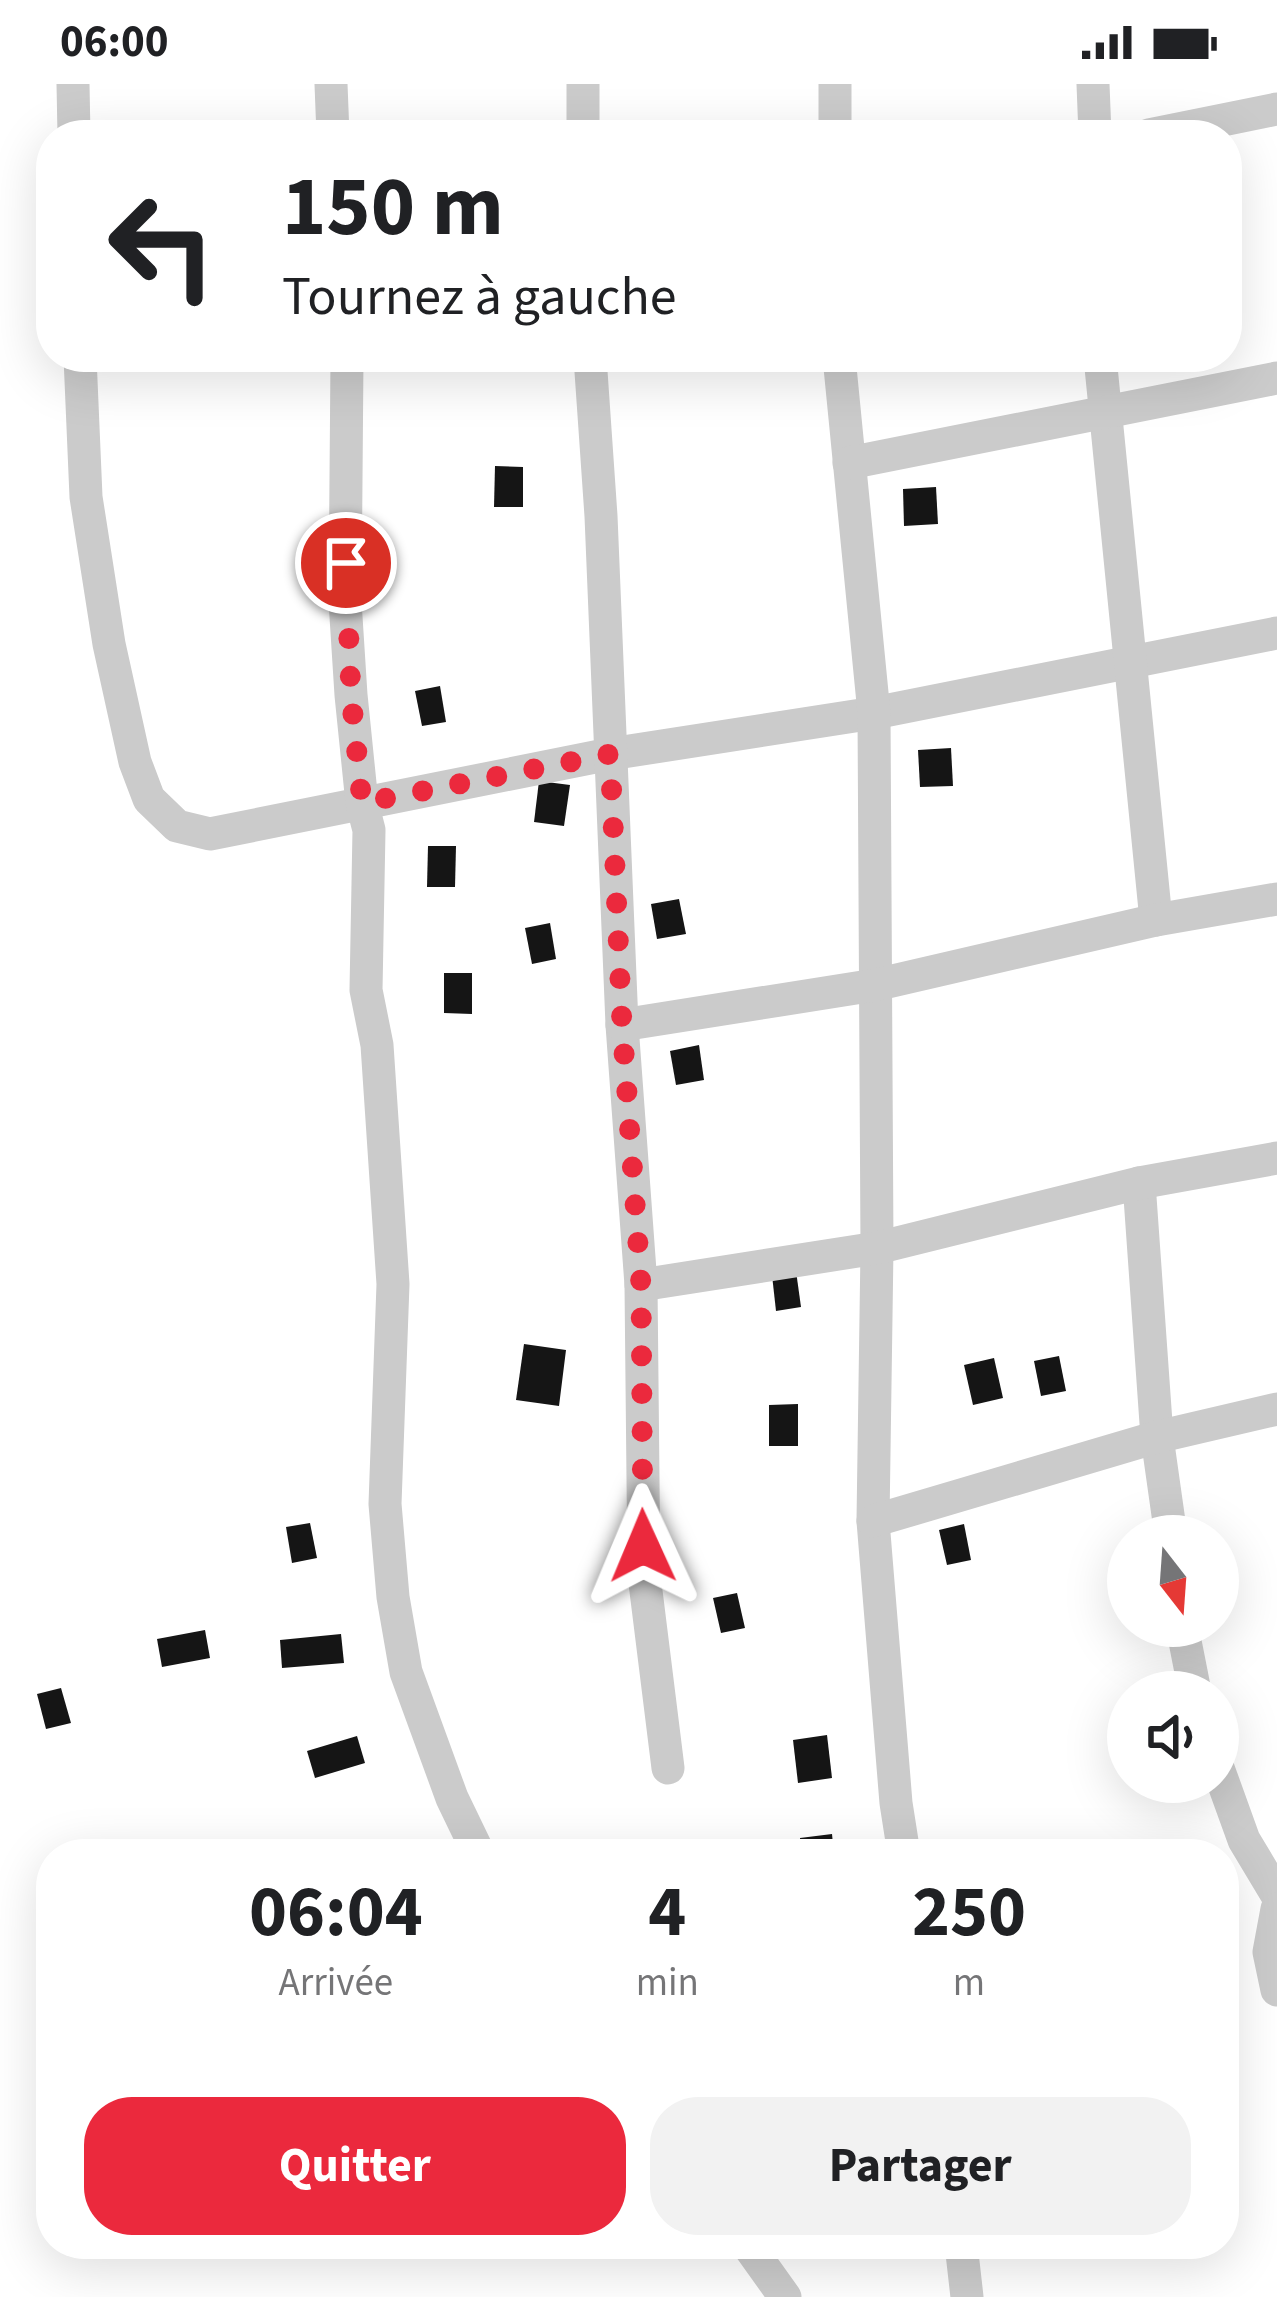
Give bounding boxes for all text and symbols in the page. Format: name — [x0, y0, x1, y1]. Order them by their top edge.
text: 06:00 — [60, 10, 169, 74]
text: 150 m — [282, 148, 504, 268]
icon: left — [84, 168, 240, 324]
text: Tournez à gauche — [282, 259, 677, 336]
pin — [295, 512, 397, 614]
icon: arrive — [313, 530, 379, 596]
position arrow — [580, 1483, 706, 1609]
north arrow — [1107, 1515, 1239, 1647]
map controls — [1107, 1515, 1239, 1803]
button: sound — [1107, 1671, 1239, 1803]
text: 06:04 — [249, 1861, 423, 1964]
text: 4 — [648, 1861, 686, 1964]
text: 250 — [912, 1861, 1026, 1964]
text: Arrivée — [279, 1955, 393, 2011]
text: min — [636, 1955, 699, 2011]
text: m — [953, 1955, 985, 2011]
button: Quitter — [84, 2097, 626, 2235]
button: Partager — [650, 2097, 1191, 2235]

